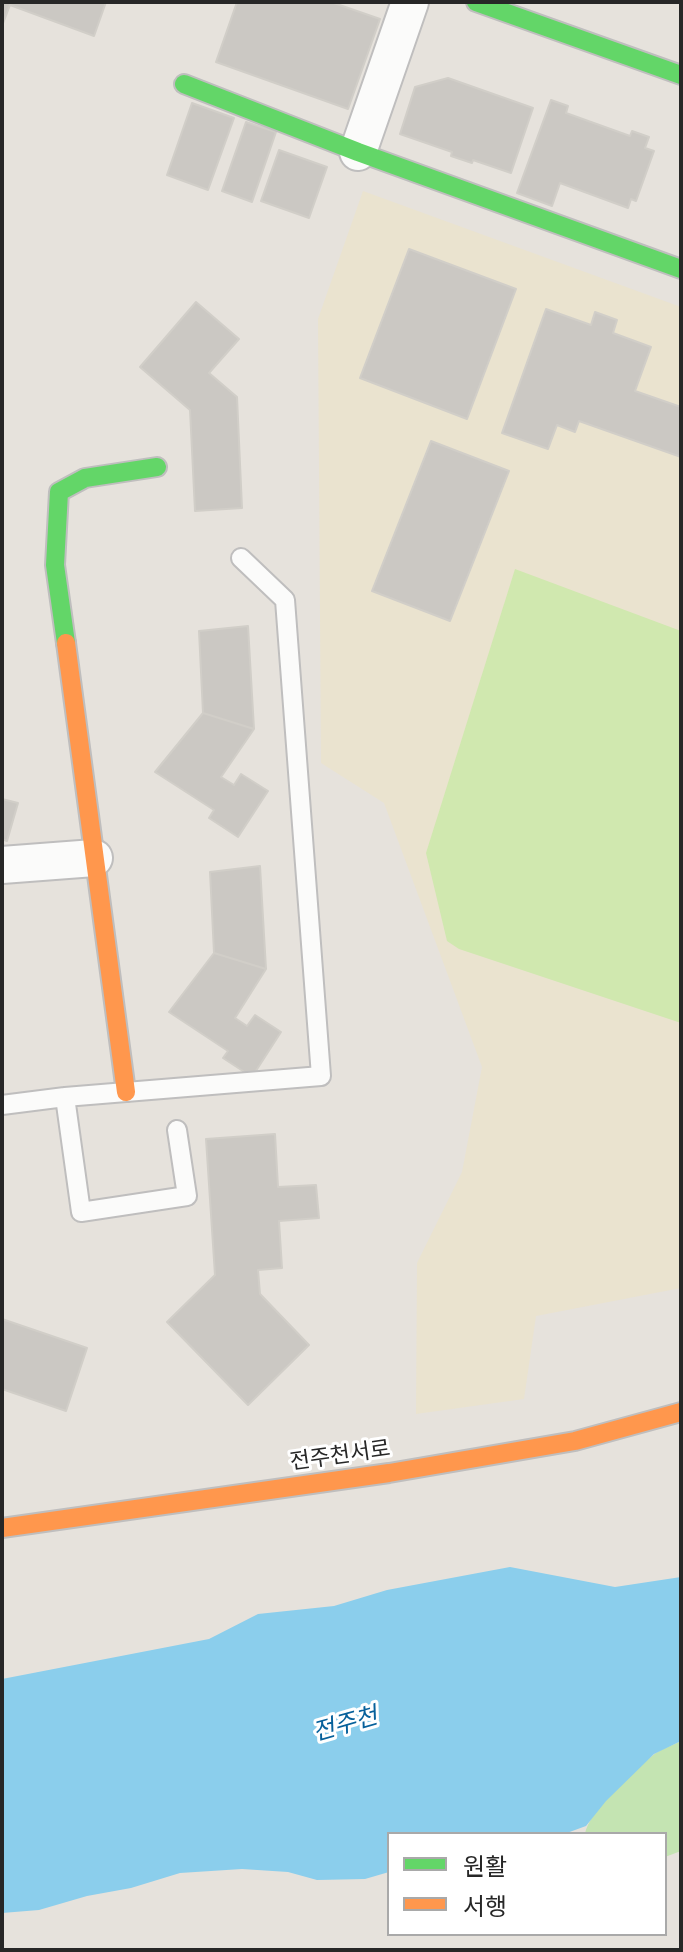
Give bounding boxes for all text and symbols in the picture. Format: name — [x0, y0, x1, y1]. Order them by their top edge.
street label: 전주천서로 — [288, 1435, 392, 1475]
water label: 전주천 — [309, 1701, 381, 1747]
legend — [387, 1832, 667, 1936]
text: 원활 — [463, 1853, 507, 1880]
text: 서행 — [463, 1893, 507, 1920]

